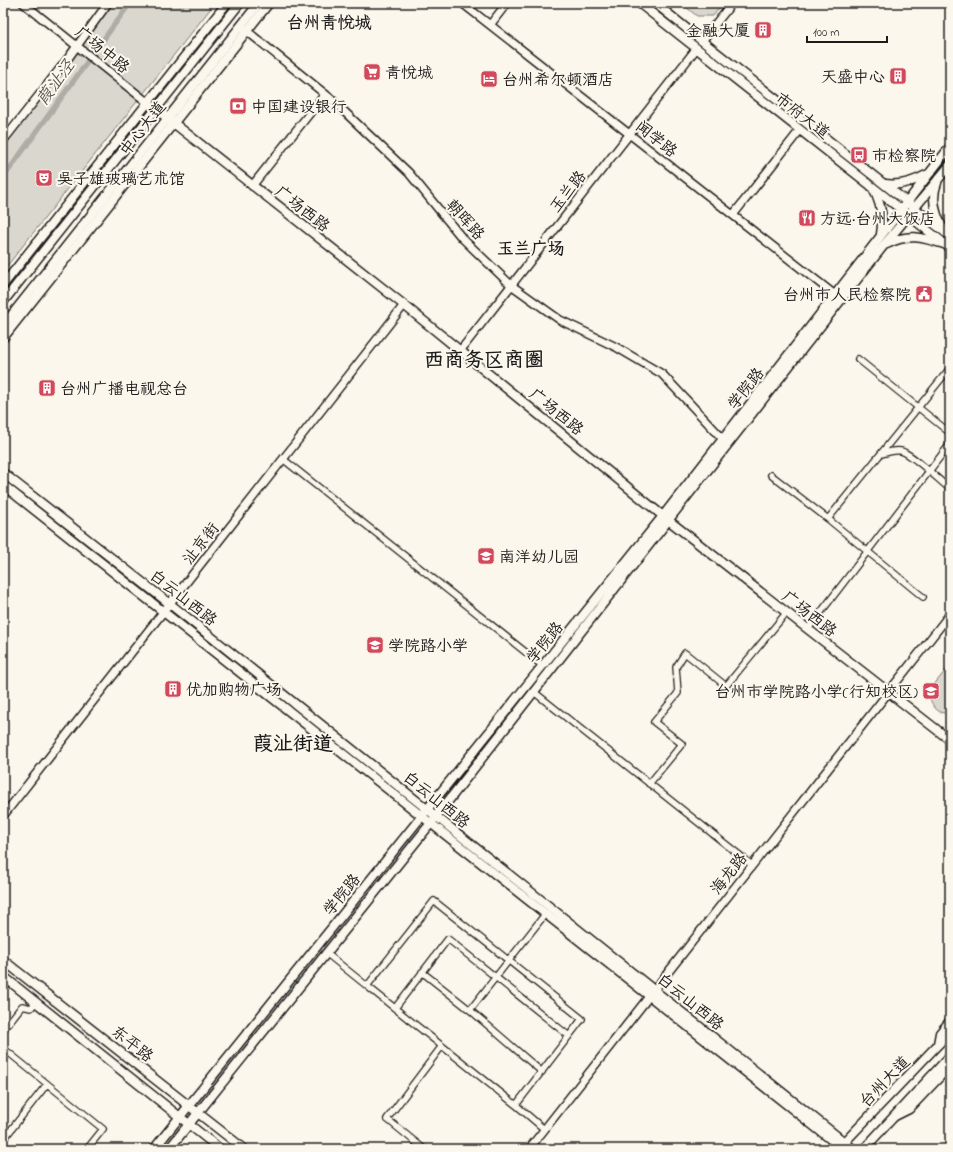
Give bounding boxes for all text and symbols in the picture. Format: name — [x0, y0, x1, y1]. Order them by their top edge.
district label: 台州青悦城 — [287, 11, 372, 36]
scale bar — [807, 18, 887, 44]
place label: 金融大厦 — [686, 20, 750, 44]
building icon: 金融大厦 — [753, 20, 773, 40]
street label: 广场中路 — [69, 21, 134, 80]
text: 100 m — [813, 24, 840, 42]
water label: 葭沚泾 — [31, 54, 82, 111]
supermarket icon: 青悦城 — [362, 62, 382, 82]
place label: 青悦城 — [385, 62, 433, 86]
place label: 天盛中心 — [821, 66, 885, 90]
building icon: 天盛中心 — [888, 66, 908, 86]
hotel icon: 台州希尔顿酒店 — [479, 69, 499, 89]
place label: 台州希尔顿酒店 — [502, 69, 614, 93]
street label: 市府大道 — [769, 87, 834, 146]
bank icon: 中国建设银行 — [228, 96, 248, 116]
place label: 中国建设银行 — [251, 96, 347, 120]
street label: 中心大道 — [114, 97, 173, 162]
street label: 闻学路 — [629, 115, 682, 164]
bus stop icon: 市检察院 — [849, 145, 869, 165]
place label: 市检察院 — [872, 145, 936, 169]
street label: 玉兰路 — [544, 166, 593, 219]
theatre icon: 吴子雄玻璃艺术馆 — [34, 168, 54, 188]
place label: 吴子雄玻璃艺术馆 — [57, 168, 185, 192]
street label: 广场西路 — [269, 180, 334, 239]
street label: 朝晖路 — [440, 194, 489, 246]
restaurant icon: 方远·台州大饭店 — [797, 208, 817, 228]
place label: 方远·台州大饭店 — [820, 208, 935, 232]
district label: 玉兰广场 — [497, 237, 565, 262]
place label: 台州市人民检察院 — [783, 284, 911, 308]
public building icon: 台州市人民检察院 — [914, 284, 934, 304]
district label: 西商务区商圈 — [424, 347, 544, 376]
street label: 学院路 — [722, 363, 771, 416]
building icon: 台州广播电视总台 — [37, 378, 57, 398]
place label: 台州广播电视总台 — [60, 378, 188, 402]
street label: 广场西路 — [523, 383, 588, 442]
street label: 沚京街 — [177, 518, 226, 571]
school or university icon: 南洋幼儿园 — [476, 546, 496, 566]
place label: 南洋幼儿园 — [499, 546, 579, 570]
street label: 白云山西路 — [144, 564, 222, 633]
street label: 广场西路 — [776, 585, 841, 644]
street label: 学院路 — [521, 617, 570, 669]
school or university icon: 学院路小学 — [365, 635, 385, 655]
place label: 学院路小学 — [388, 635, 468, 659]
building icon: 优加购物广场 — [163, 679, 183, 699]
place label: 优加购物广场 — [186, 679, 282, 703]
place label: 台州市学院路小学(行知校区) — [715, 681, 918, 705]
school or university icon: 台州市学院路小学(行知校区) — [921, 681, 941, 701]
district label: 葭沚街道 — [253, 731, 333, 760]
street label: 白云山西路 — [397, 766, 474, 835]
street label: 海龙路 — [705, 848, 754, 901]
street label: 学院路 — [318, 869, 367, 921]
street label: 白云山西路 — [651, 968, 728, 1037]
street label: 东平路 — [105, 1020, 158, 1069]
street label: 台州大道 — [855, 1051, 916, 1114]

